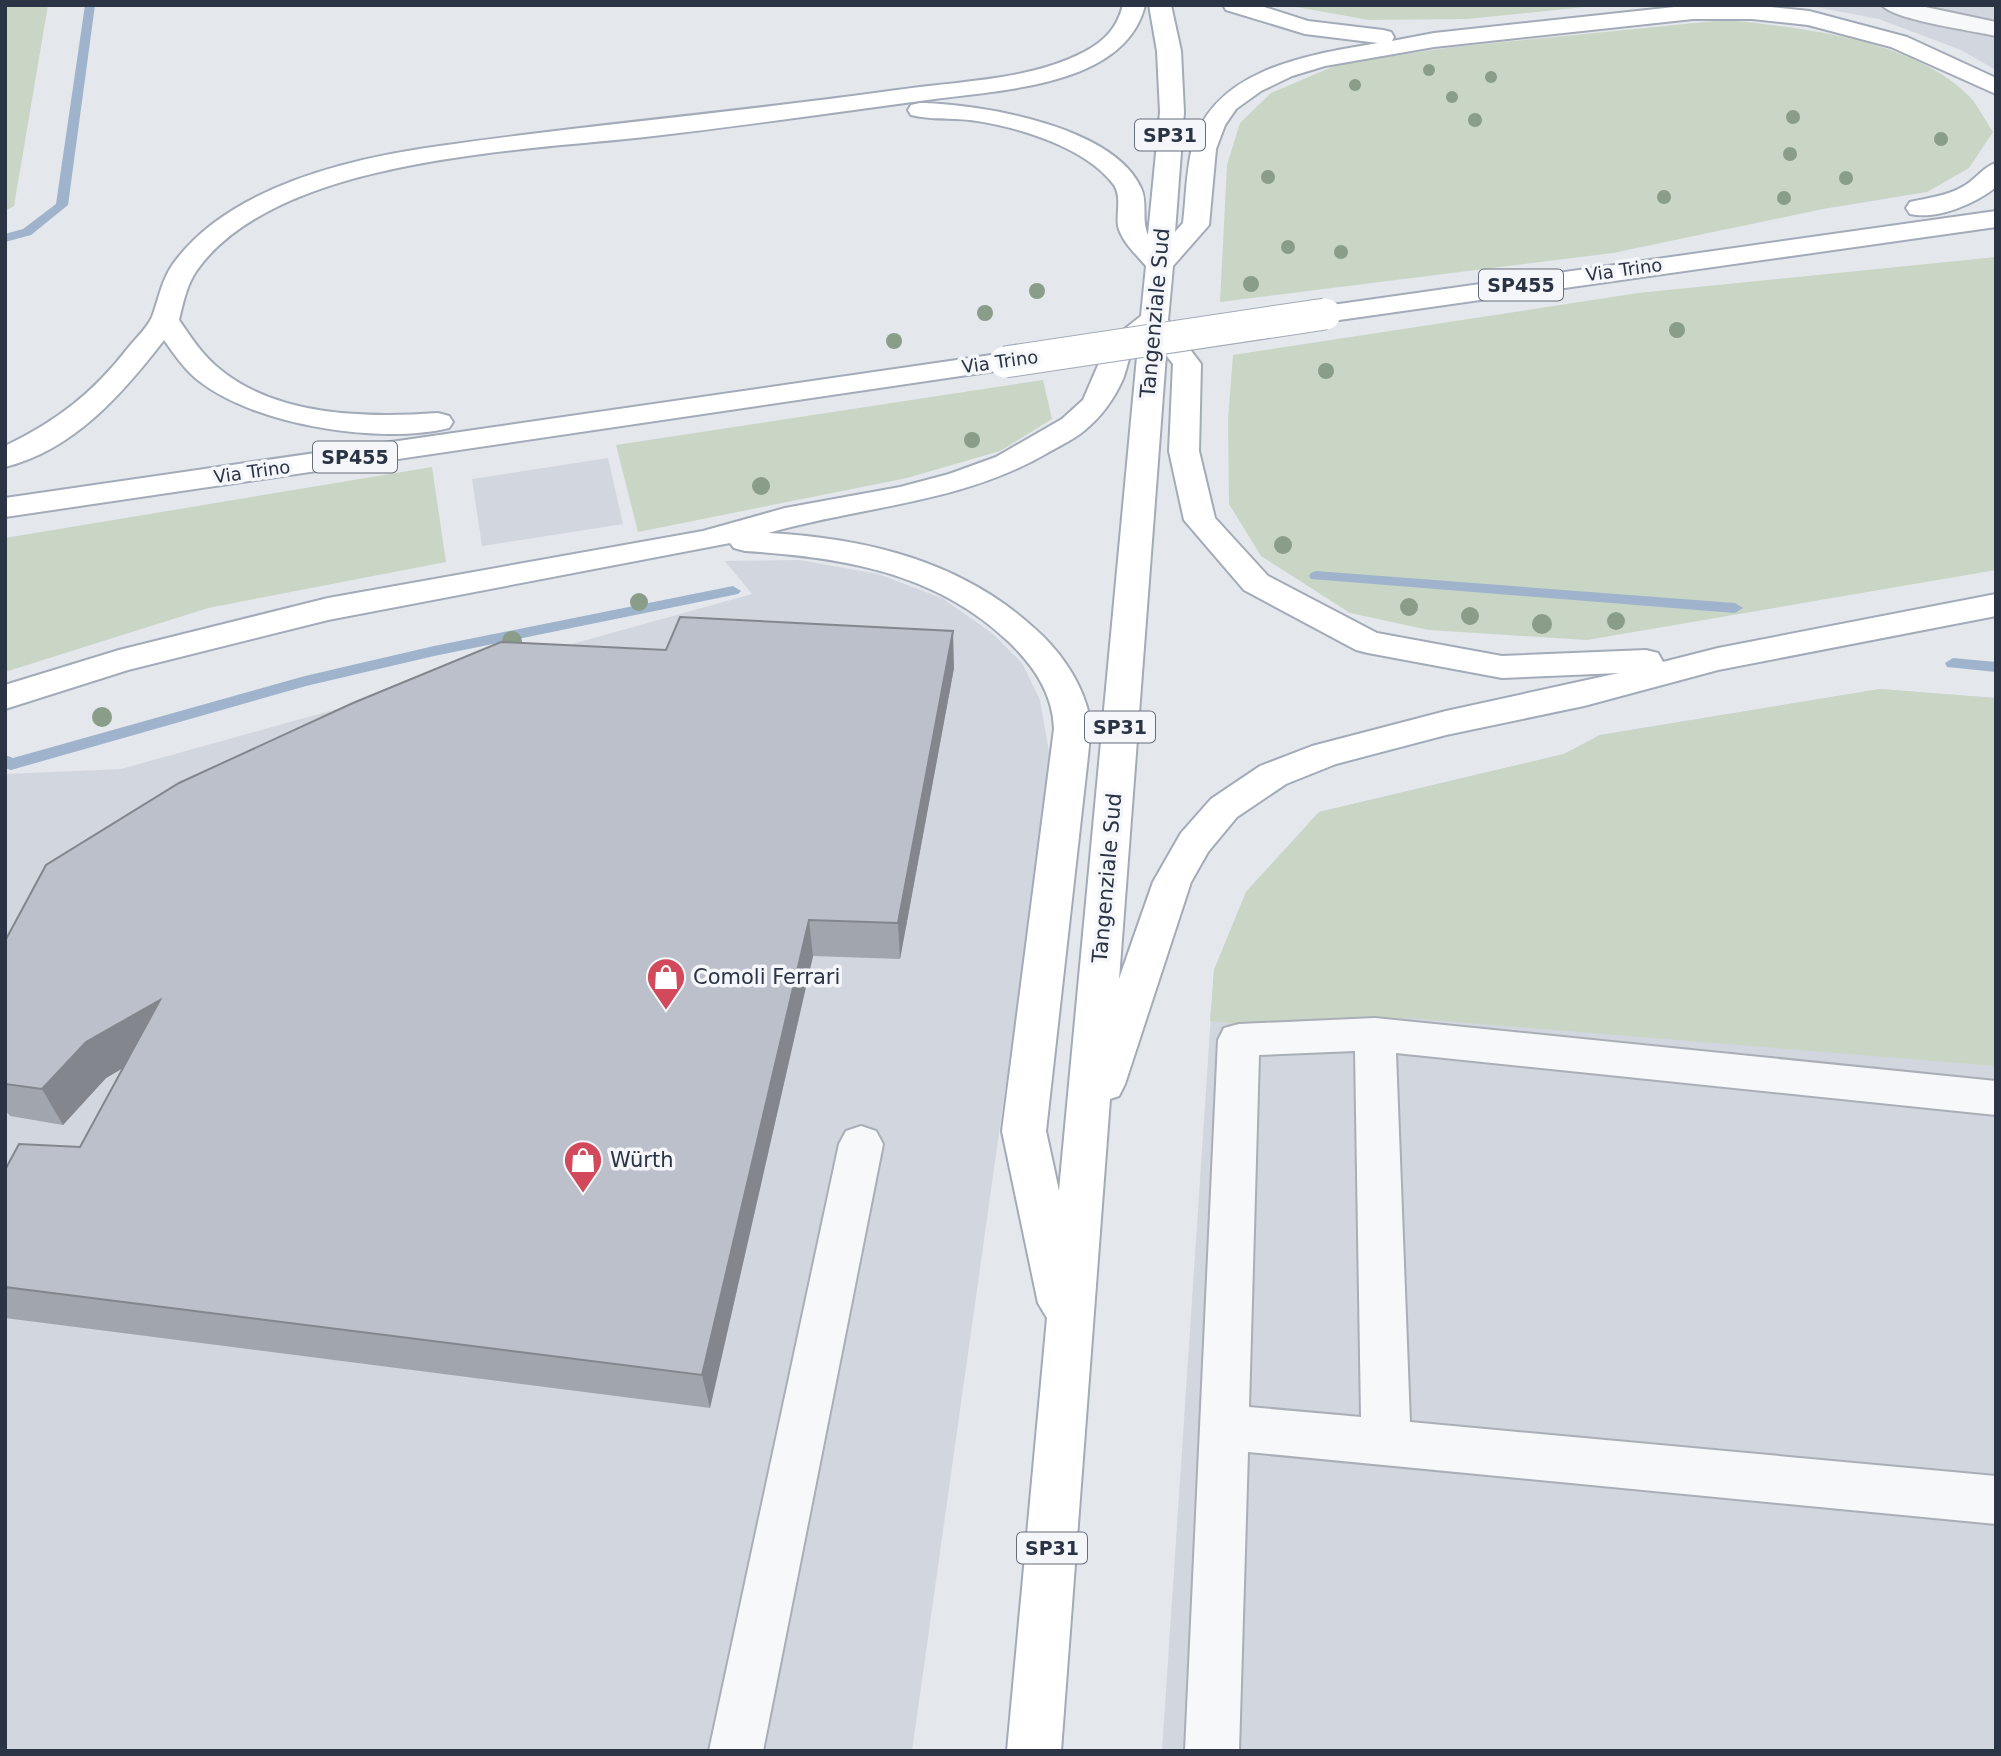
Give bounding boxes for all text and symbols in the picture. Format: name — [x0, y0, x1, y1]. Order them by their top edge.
road number: SP31 — [1135, 119, 1205, 150]
street label: Tangenziale Sud — [1136, 227, 1174, 400]
street label: Via Trino — [1584, 254, 1663, 285]
road number: SP455 — [1479, 270, 1563, 300]
street label: Via Trino — [960, 346, 1039, 377]
road number: SP455 — [313, 442, 397, 472]
street label: Via Trino — [212, 456, 291, 487]
road number: SP31 — [1085, 712, 1155, 742]
street label: Tangenziale Sud — [1088, 792, 1126, 965]
shop icon: Comoli Ferrari — [645, 956, 687, 1011]
place label: Comoli Ferrari — [693, 965, 840, 989]
shop icon: Würth — [562, 1139, 604, 1194]
place label: Würth — [610, 1148, 674, 1172]
road number: SP31 — [1017, 1532, 1087, 1564]

